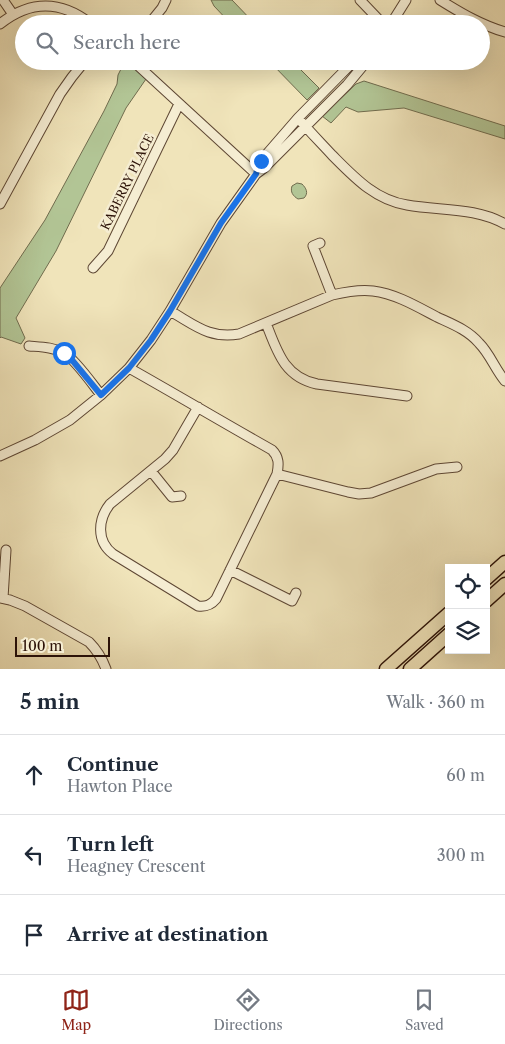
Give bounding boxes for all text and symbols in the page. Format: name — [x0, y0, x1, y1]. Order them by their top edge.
search box — [15, 15, 490, 70]
icon: search — [33, 29, 61, 57]
text: Search here — [73, 31, 181, 54]
street label: KABERRY PLACE — [97, 132, 157, 232]
route end — [250, 150, 273, 173]
route start — [53, 342, 76, 365]
map controls — [445, 564, 490, 654]
button: locate — [445, 564, 490, 609]
button: layers — [445, 609, 490, 654]
scale bar — [15, 634, 110, 657]
text: 100 m — [22, 637, 62, 655]
text: 5 min — [20, 689, 80, 714]
text: Walk · 360 m — [386, 692, 485, 712]
text: Continue — [67, 753, 159, 776]
icon: ahead — [20, 761, 48, 789]
text: 60 m — [446, 765, 485, 785]
text: Hawton Place — [67, 776, 173, 796]
text: Turn left — [67, 833, 154, 856]
icon: left — [20, 841, 48, 869]
text: 300 m — [437, 845, 485, 865]
text: Heagney Crescent — [67, 856, 205, 876]
icon: arrive — [20, 921, 48, 949]
text: Arrive at destination — [67, 923, 268, 946]
tab: Map — [61, 986, 91, 1034]
tab: Directions — [213, 986, 283, 1034]
tab: Saved — [405, 986, 444, 1034]

